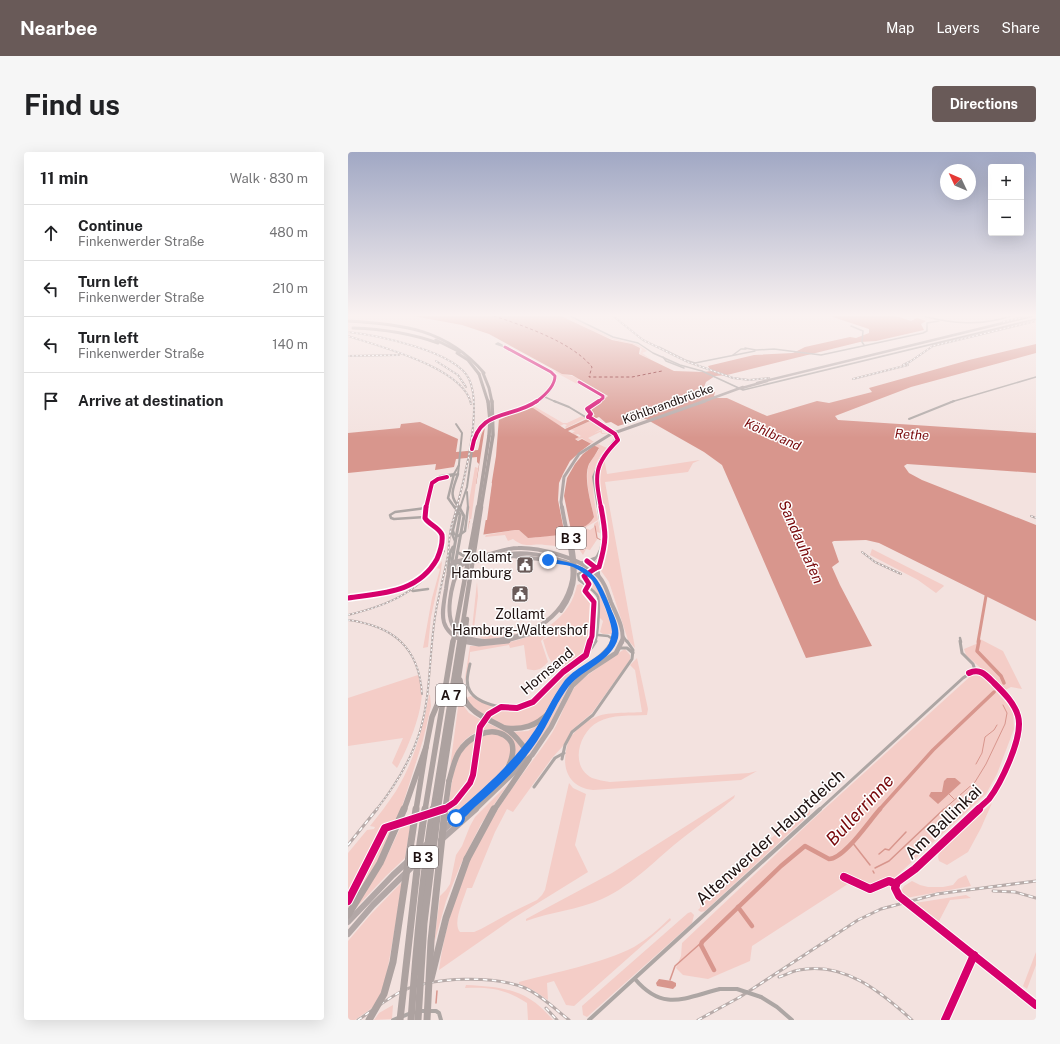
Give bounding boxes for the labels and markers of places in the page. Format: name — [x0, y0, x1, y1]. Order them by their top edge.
place label: Zollamt Hamburg — [451, 549, 512, 581]
public building icon: Zollamt Hamburg — [515, 555, 535, 575]
public building icon: Zollamt Hamburg-Waltershof — [510, 584, 530, 604]
place label: Zollamt Hamburg-Waltershof — [452, 606, 588, 638]

